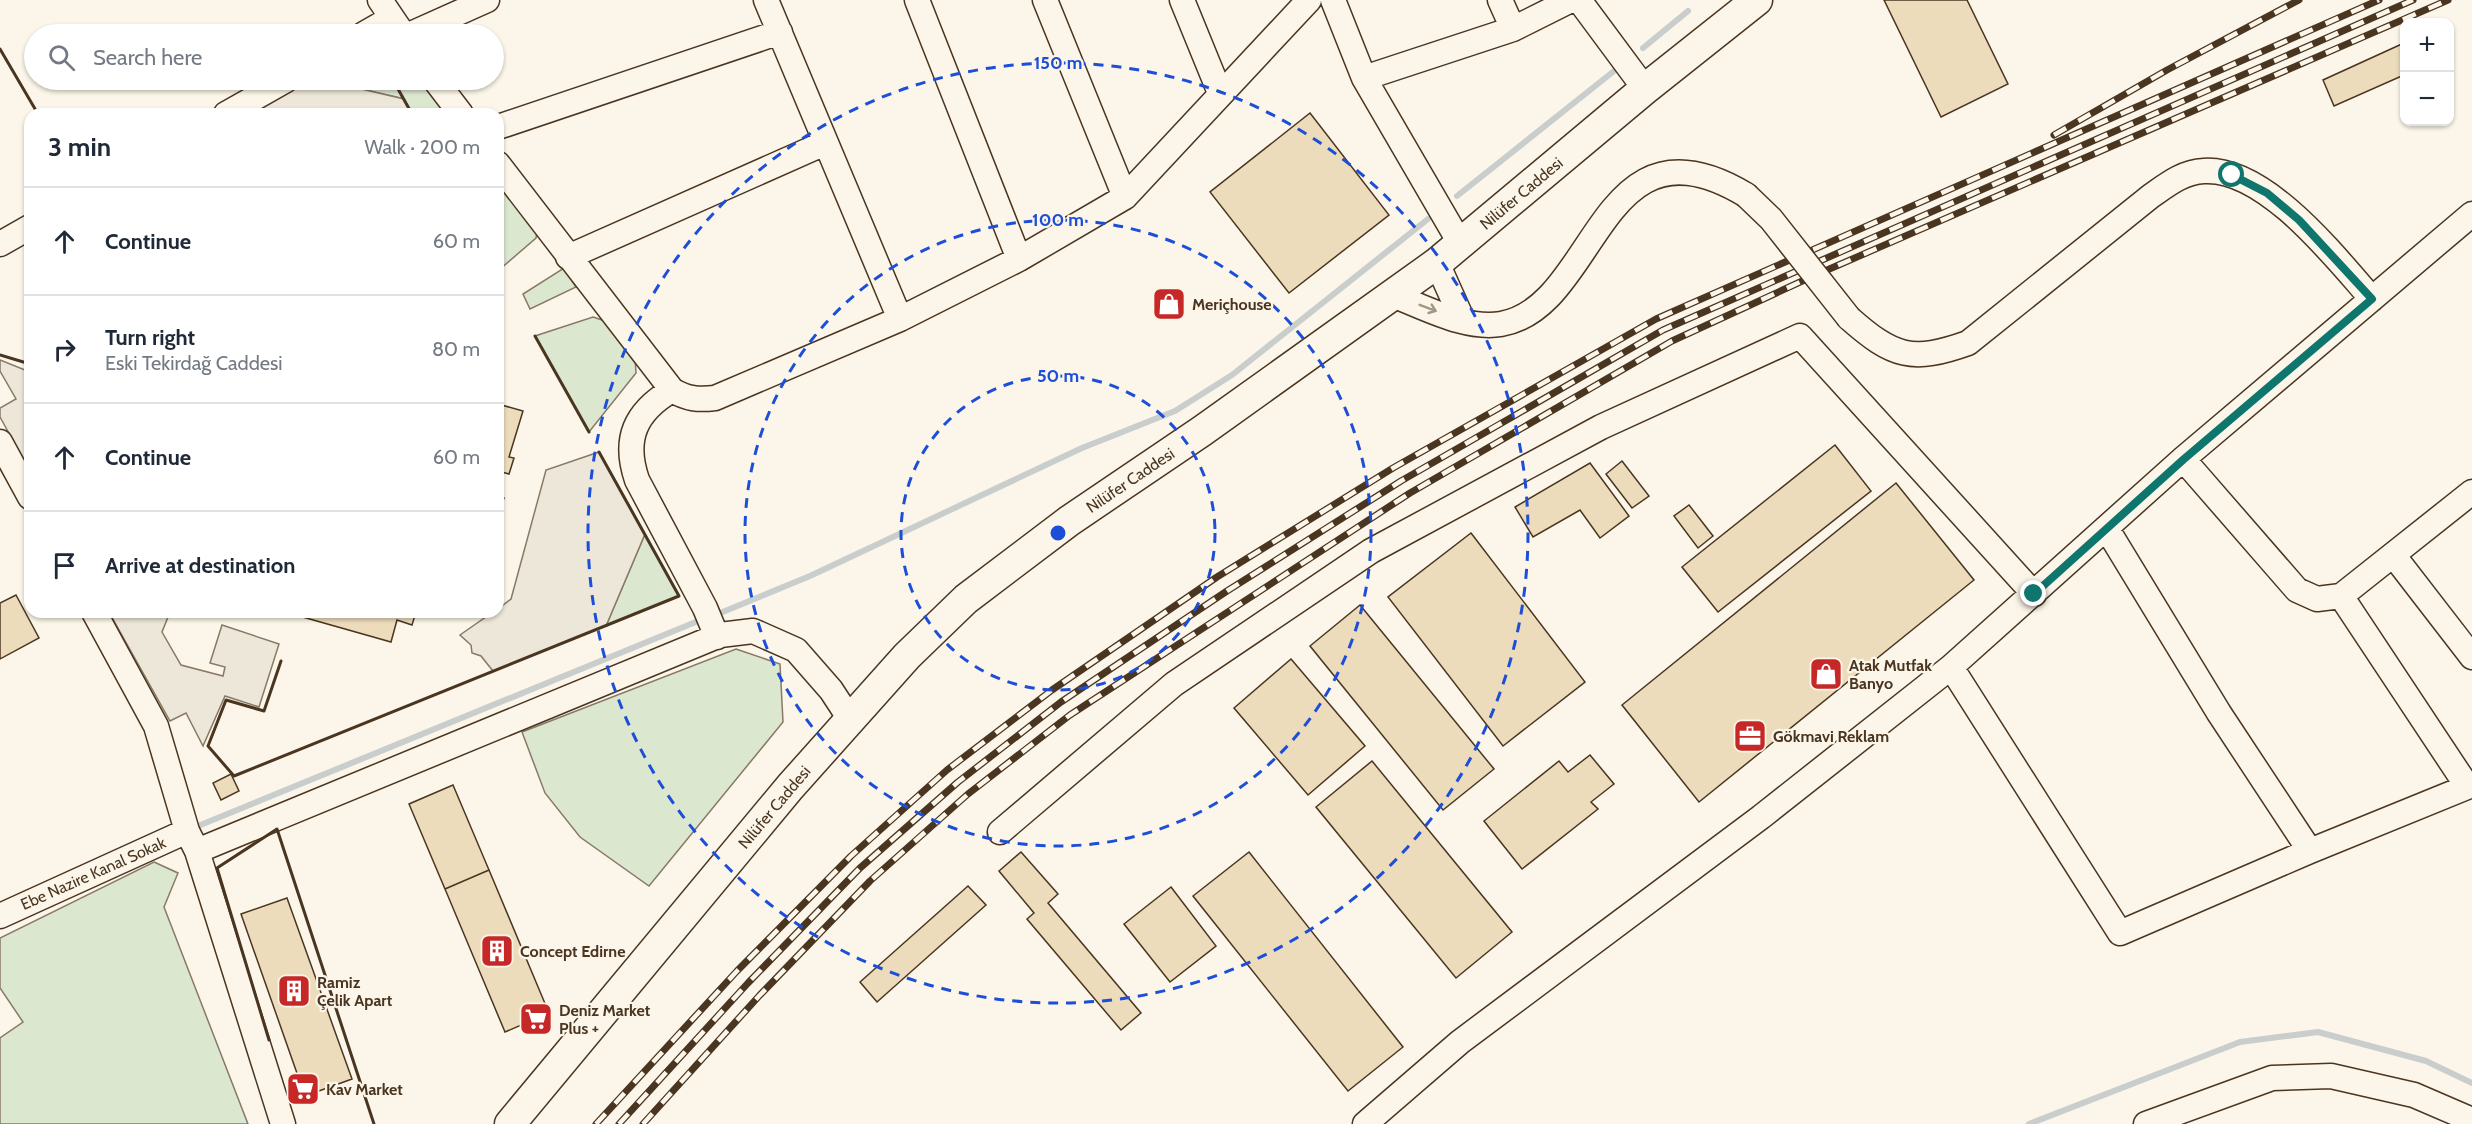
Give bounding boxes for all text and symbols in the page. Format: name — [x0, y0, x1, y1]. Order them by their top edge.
map controls — [2400, 18, 2454, 126]
button: + — [2400, 18, 2454, 72]
search box — [24, 24, 504, 90]
icon: search — [45, 41, 78, 74]
text: Search here — [93, 44, 202, 71]
text: 150 m — [1034, 52, 1082, 74]
button: − — [2400, 72, 2454, 126]
text: 3 min — [48, 131, 111, 163]
text: Walk · 200 m — [364, 135, 480, 159]
street label: Nilüfer Caddesi — [1476, 153, 1567, 233]
route start — [2218, 161, 2244, 187]
text: 100 m — [1032, 209, 1084, 231]
icon: ahead — [48, 225, 81, 258]
text: Continue — [105, 228, 191, 255]
text: 60 m — [433, 229, 480, 253]
shop icon: Meriçhouse — [1151, 286, 1187, 322]
place label: Meriçhouse — [1192, 295, 1272, 314]
one-way arrow — [1418, 303, 1437, 314]
text: Turn right — [105, 324, 195, 351]
icon: right — [48, 333, 81, 366]
text: 80 m — [432, 337, 480, 361]
text: Eski Tekirdağ Caddesi — [105, 351, 283, 375]
text: 50 m — [1037, 365, 1079, 387]
icon: ahead — [48, 441, 81, 474]
text: Continue — [105, 444, 191, 471]
street label: Nilüfer Caddesi — [1083, 444, 1178, 517]
text: 60 m — [433, 445, 480, 469]
centre of rings — [1048, 523, 1068, 543]
icon: arrive — [48, 549, 81, 582]
text: Arrive at destination — [105, 552, 295, 579]
route end — [2020, 580, 2046, 606]
shop icon: Atak Mutfak Banyo — [1808, 656, 1844, 692]
place label: Atak Mutfak Banyo — [1849, 656, 1932, 693]
office icon: Gökmavi Reklam — [1732, 718, 1768, 754]
place label: Gökmavi Reklam — [1773, 727, 1889, 746]
street label: Nilüfer Caddesi — [734, 762, 814, 853]
street label: Ebe Nazire Kanal Sokak — [18, 833, 169, 914]
building icon: Concept Edirne — [479, 933, 515, 969]
place label: Concept Edirne — [520, 942, 625, 961]
building icon: Ramiz Çelik Apart — [276, 973, 312, 1009]
place label: Ramiz Çelik Apart — [317, 973, 393, 1010]
supermarket icon: Deniz Market Plus + — [518, 1001, 554, 1037]
place label: Deniz Market Plus + — [559, 1001, 651, 1038]
supermarket icon: Kav Market — [285, 1071, 321, 1107]
place label: Kav Market — [326, 1080, 403, 1099]

